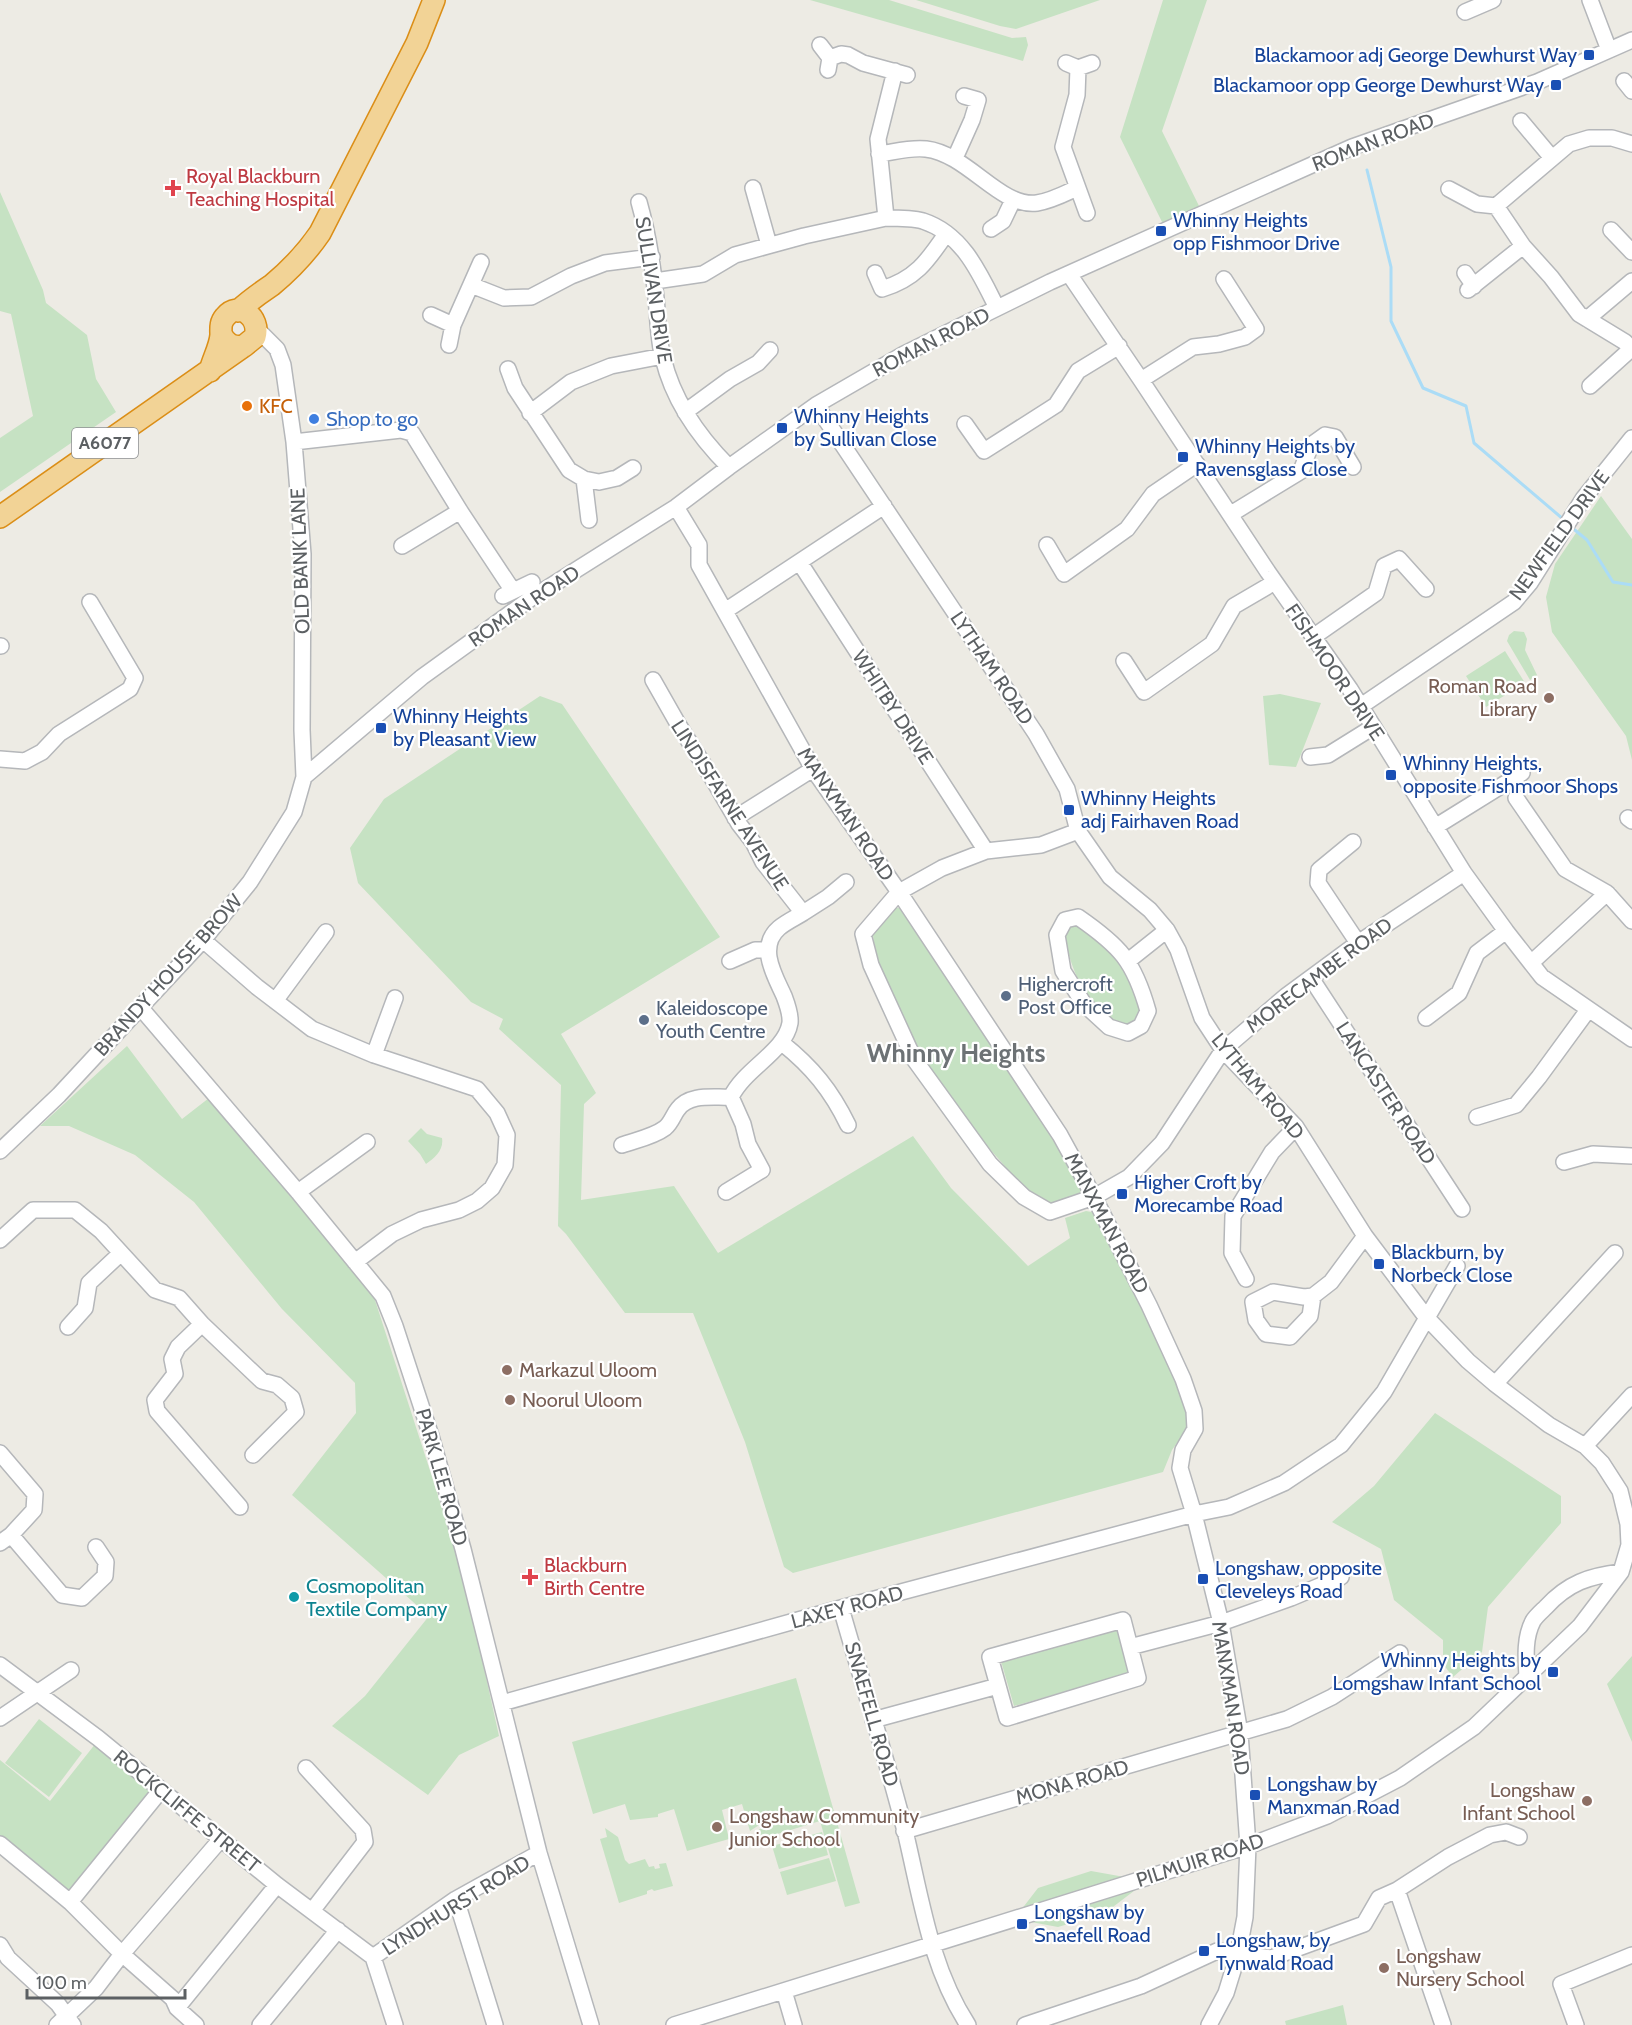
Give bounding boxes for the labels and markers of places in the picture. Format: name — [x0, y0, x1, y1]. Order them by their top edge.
place label: Blackamoor adj George Dewhurst Way — [1254, 43, 1577, 67]
marker: Blackamoor adj George Dewhurst Way — [1582, 48, 1596, 62]
place label: Blackamoor opp George Dewhurst Way — [1213, 73, 1544, 97]
marker: Blackamoor opp George Dewhurst Way — [1549, 78, 1563, 92]
place label: Royal Blackburn Teaching Hospital — [186, 164, 335, 211]
marker: Royal Blackburn Teaching Hospital — [164, 179, 182, 197]
place label: Whinny Heights opp Fishmoor Drive — [1173, 208, 1340, 255]
marker: Whinny Heights opp Fishmoor Drive — [1154, 224, 1168, 238]
place label: KFC — [259, 394, 293, 418]
marker: KFC — [240, 399, 254, 413]
place label: Whinny Heights by Sullivan Close — [794, 404, 937, 451]
place label: Shop to go — [326, 407, 418, 431]
marker: Shop to go — [307, 412, 321, 426]
marker: Whinny Heights by Sullivan Close — [775, 421, 789, 435]
place label: Whinny Heights by Ravensglass Close — [1195, 434, 1355, 481]
marker: Whinny Heights by Ravensglass Close — [1176, 450, 1190, 464]
place label: Roman Road Library — [1428, 674, 1537, 721]
marker: Roman Road Library — [1542, 691, 1556, 705]
place label: Whinny Heights by Pleasant View — [393, 704, 537, 751]
marker: Whinny Heights by Pleasant View — [374, 721, 388, 735]
place label: Whinny Heights, opposite Fishmoor Shops — [1403, 751, 1618, 798]
marker: Whinny Heights, opposite Fishmoor Shops — [1384, 768, 1398, 782]
place label: Whinny Heights adj Fairhaven Road — [1081, 786, 1239, 833]
marker: Whinny Heights adj Fairhaven Road — [1062, 803, 1076, 817]
place label: Highercroft Post Office — [1018, 972, 1113, 1019]
marker: Highercroft Post Office — [999, 989, 1013, 1003]
place label: Kaleidoscope Youth Centre — [655, 996, 768, 1043]
marker: Kaleidoscope Youth Centre — [637, 1013, 651, 1027]
place label: Higher Croft by Morecambe Road — [1134, 1170, 1283, 1217]
marker: Higher Croft by Morecambe Road — [1115, 1187, 1129, 1201]
place label: Blackburn, by Norbeck Close — [1391, 1240, 1512, 1287]
marker: Blackburn, by Norbeck Close — [1372, 1257, 1386, 1271]
place label: Markazul Uloom — [519, 1358, 657, 1382]
marker: Markazul Uloom — [500, 1363, 514, 1377]
place label: Noorul Uloom — [522, 1388, 642, 1412]
marker: Noorul Uloom — [503, 1393, 517, 1407]
place label: Blackburn Birth Centre — [544, 1553, 645, 1600]
place label: Longshaw, opposite Cleveleys Road — [1215, 1556, 1382, 1603]
marker: Blackburn Birth Centre — [521, 1568, 539, 1586]
marker: Longshaw, opposite Cleveleys Road — [1196, 1572, 1210, 1586]
place label: Cosmopolitan Textile Company — [306, 1574, 447, 1621]
marker: Cosmopolitan Textile Company — [287, 1590, 301, 1604]
place label: Whinny Heights by Lomgshaw Infant School — [1333, 1648, 1541, 1695]
marker: Whinny Heights by Lomgshaw Infant School — [1546, 1665, 1560, 1679]
place label: Longshaw by Manxman Road — [1267, 1772, 1400, 1819]
place label: Longshaw Infant School — [1462, 1778, 1575, 1825]
marker: Longshaw by Manxman Road — [1248, 1788, 1262, 1802]
marker: Longshaw Infant School — [1580, 1794, 1594, 1808]
place label: Longshaw Community Junior School — [728, 1804, 919, 1851]
marker: Longshaw Community Junior School — [710, 1820, 724, 1834]
place label: Longshaw by Snaefell Road — [1034, 1900, 1151, 1947]
marker: Longshaw by Snaefell Road — [1015, 1917, 1029, 1931]
place label: Longshaw, by Tynwald Road — [1216, 1928, 1334, 1975]
marker: Longshaw, by Tynwald Road — [1197, 1944, 1211, 1958]
place label: Longshaw Nursery School — [1396, 1944, 1525, 1991]
marker: Longshaw Nursery School — [1377, 1961, 1391, 1975]

